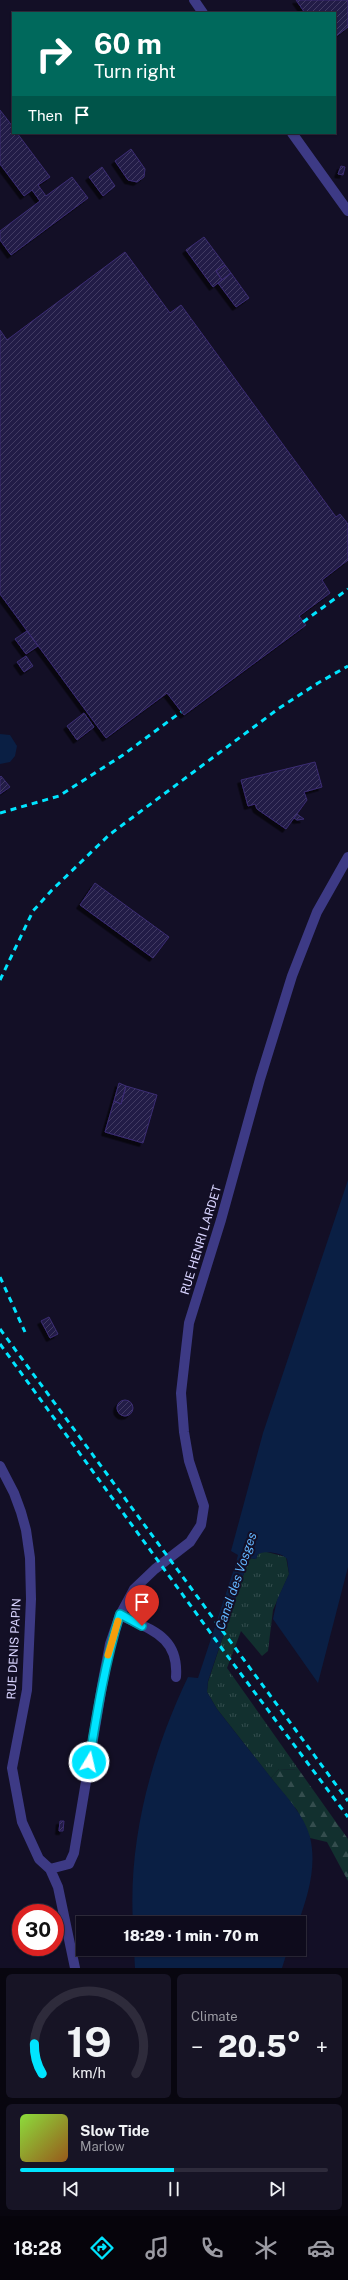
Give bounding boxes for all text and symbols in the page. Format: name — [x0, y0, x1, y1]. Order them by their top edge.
text: 60 m — [94, 27, 162, 60]
icon: right — [28, 28, 80, 80]
text: Turn right — [94, 61, 176, 82]
icon: arrive — [71, 104, 93, 126]
text: Then — [28, 107, 63, 124]
street label: RUE HENRI LARDET — [178, 1184, 224, 1296]
water label: Canal des Vosges — [212, 1530, 260, 1632]
pin — [125, 1585, 159, 1626]
icon: arrive — [131, 1591, 153, 1613]
street label: RUE DENIS PAPIN — [4, 1598, 24, 1700]
position arrow — [68, 1741, 110, 1783]
speed limit sign: 30 — [12, 1904, 64, 1956]
text: 18:29 · 1 min · 70 m — [123, 1927, 259, 1944]
text: Climate — [191, 2009, 238, 2024]
text: 19 — [66, 2017, 111, 2066]
text: 20.5° — [218, 2028, 301, 2064]
text: − — [191, 2034, 203, 2060]
text: + — [316, 2034, 328, 2060]
text: km/h — [72, 2064, 105, 2081]
text: Slow Tide — [80, 2122, 149, 2139]
text: Marlow — [80, 2139, 125, 2154]
icon: previous — [60, 2178, 82, 2200]
icon: pause — [163, 2178, 185, 2200]
icon: next — [266, 2178, 288, 2200]
icon: directions — [88, 2234, 116, 2262]
icon: music — [143, 2234, 171, 2262]
icon: phone — [198, 2234, 226, 2262]
icon: climate — [252, 2234, 280, 2262]
icon: car — [307, 2234, 335, 2262]
text: 18:28 — [13, 2238, 62, 2259]

